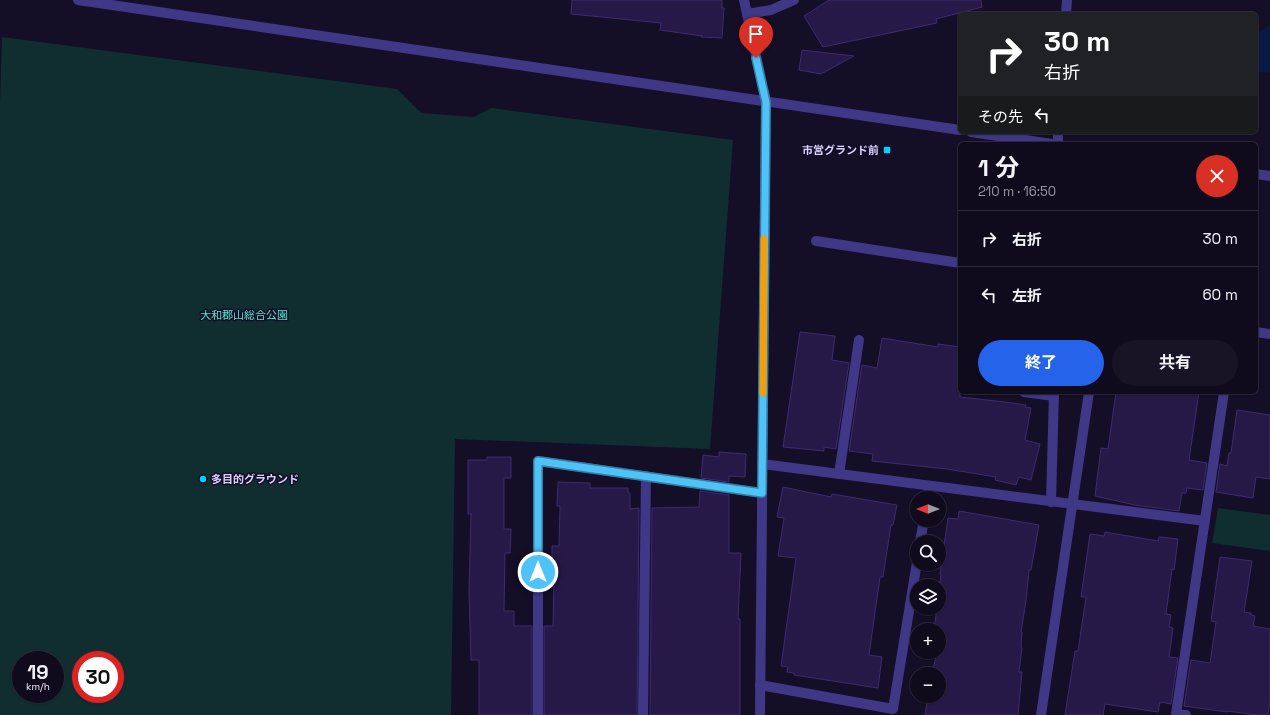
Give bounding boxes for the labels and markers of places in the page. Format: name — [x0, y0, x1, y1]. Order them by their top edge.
pin — [739, 17, 773, 58]
place label: 市営グランド前 — [802, 143, 879, 157]
marker: 市営グランド前 — [882, 145, 892, 155]
place label: 多目的グラウンド — [211, 472, 299, 486]
marker: 多目的グラウンド — [198, 474, 208, 484]

